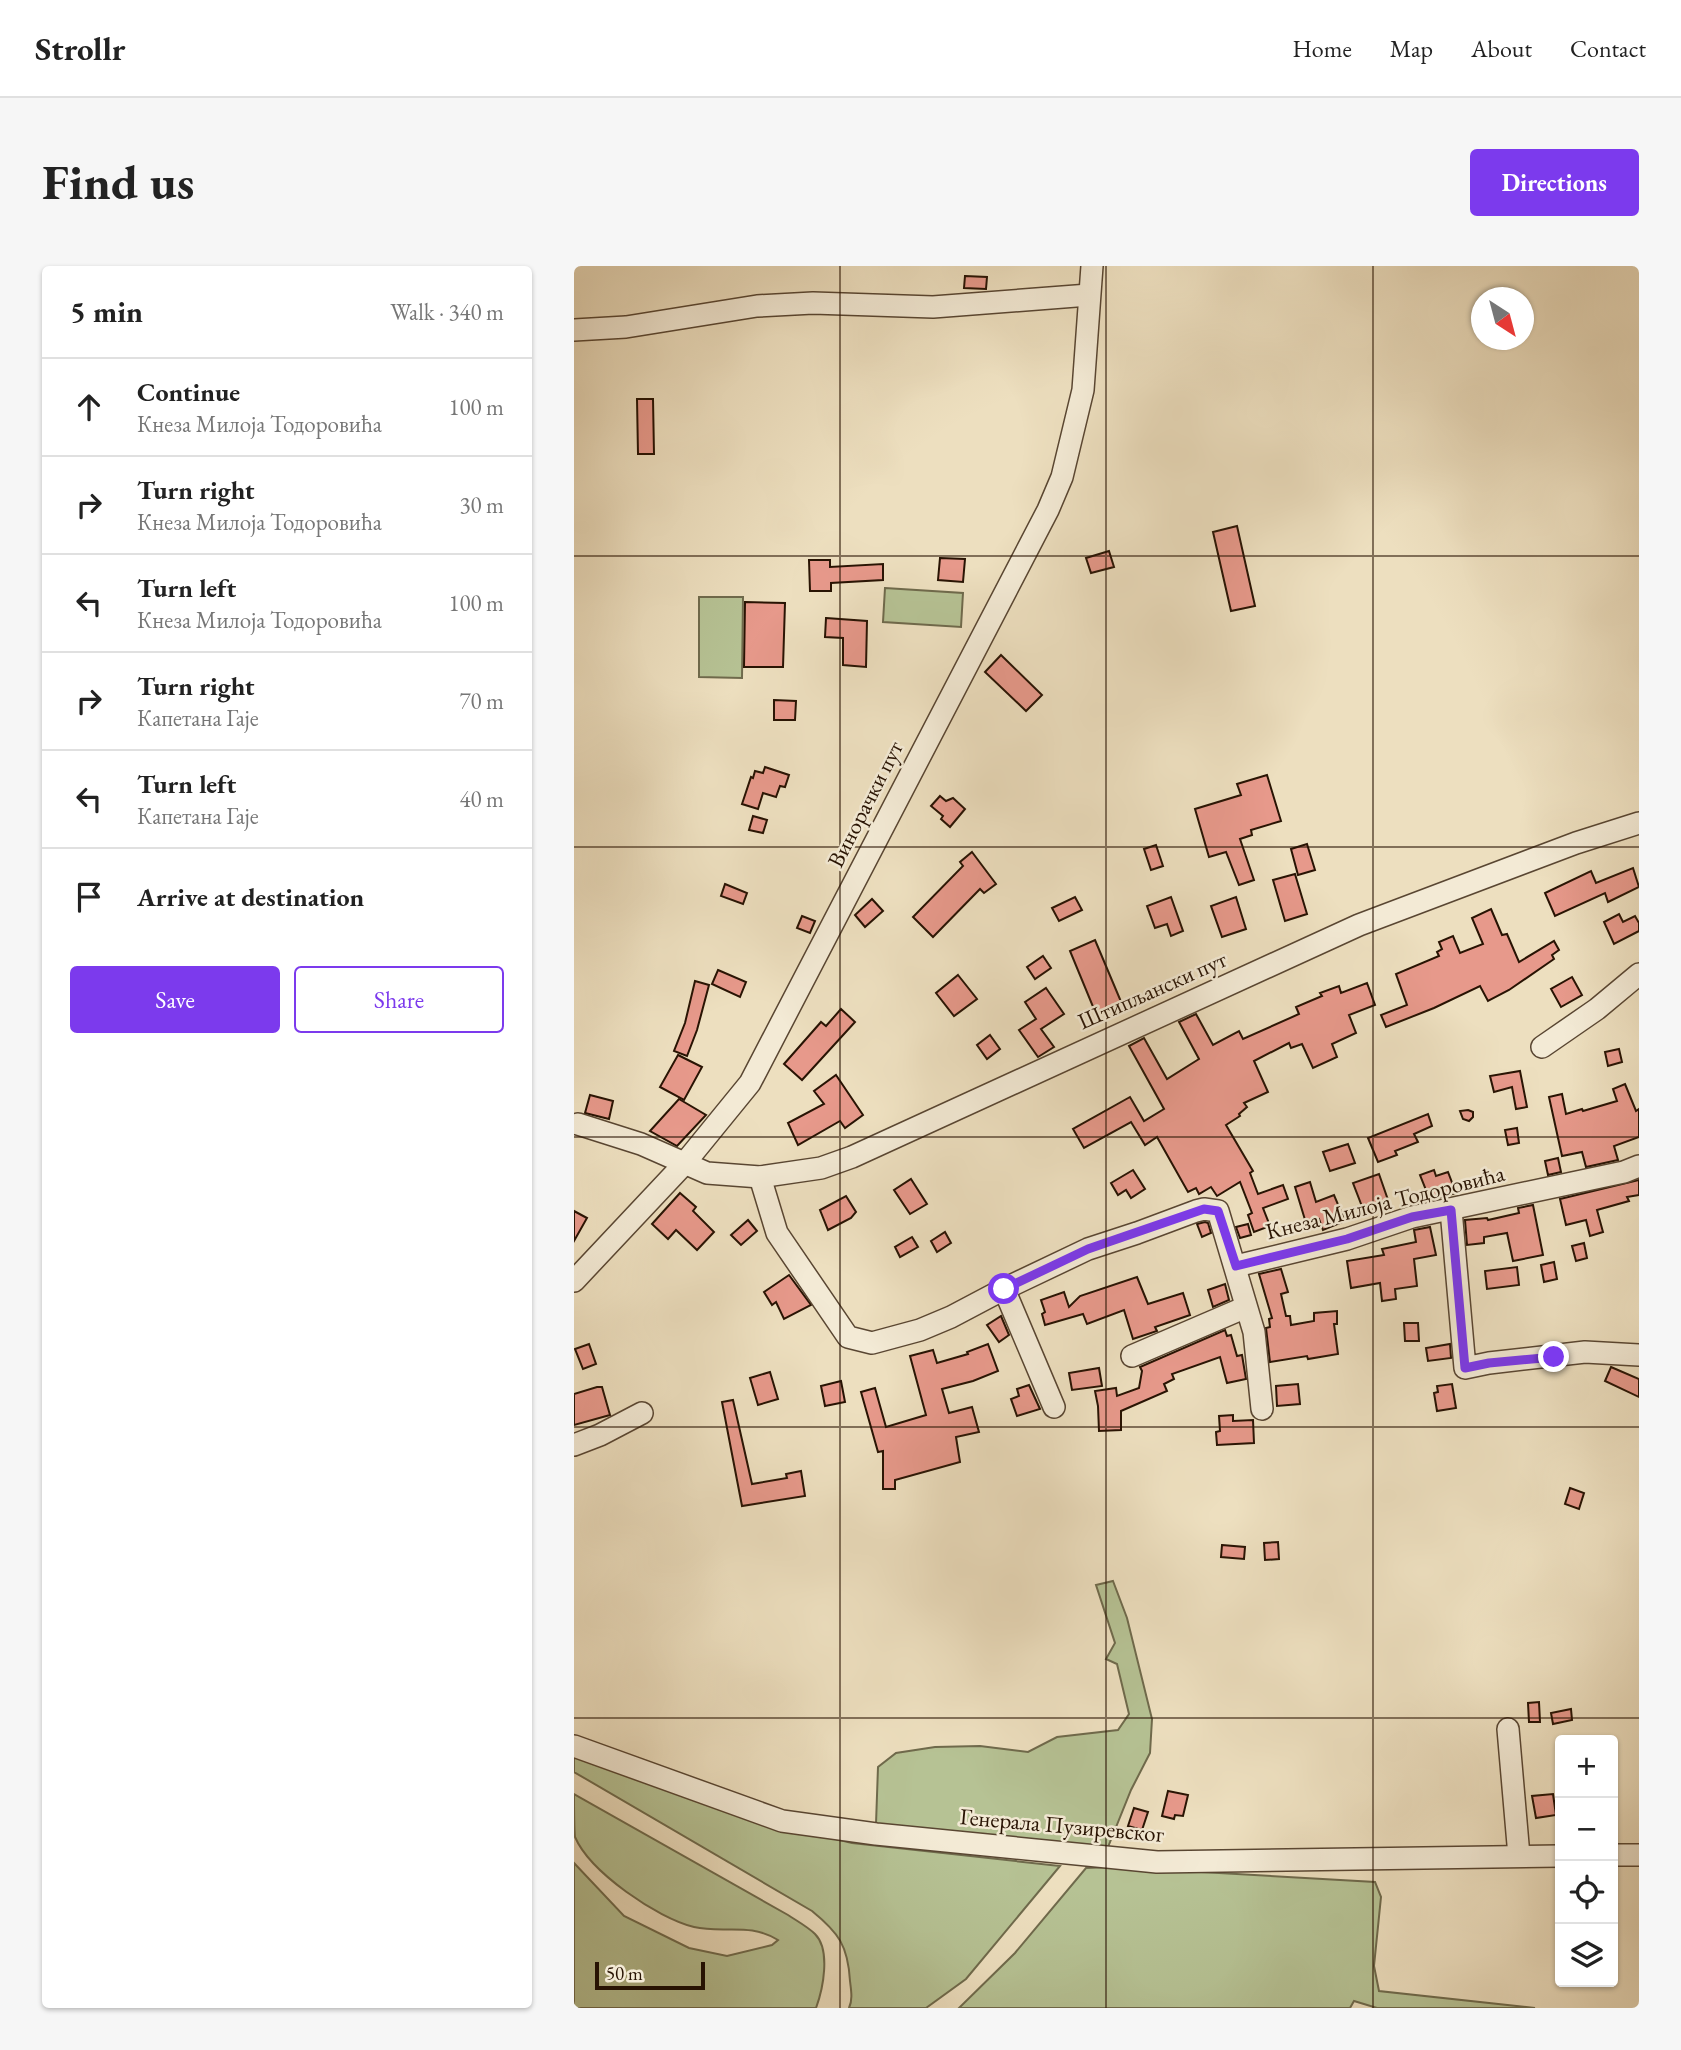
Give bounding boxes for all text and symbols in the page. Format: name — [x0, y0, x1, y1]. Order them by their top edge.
text: Strollr — [35, 27, 126, 70]
text: Home — [1292, 33, 1352, 64]
text: Map — [1390, 33, 1433, 64]
text: About — [1471, 33, 1532, 64]
text: Contact — [1570, 33, 1646, 64]
button: Directions — [1470, 149, 1639, 216]
text: Find us — [42, 150, 194, 214]
north arrow — [1471, 287, 1534, 350]
text: 5 min — [70, 292, 143, 331]
text: Walk · 340 m — [390, 297, 504, 327]
text: Continue — [137, 375, 240, 409]
icon: ahead — [70, 388, 108, 426]
text: 100 m — [448, 392, 504, 422]
text: Кнеза Милоја Тодоровића — [137, 409, 382, 439]
text: Turn right — [137, 473, 255, 507]
icon: right — [70, 486, 108, 524]
text: 30 m — [459, 490, 504, 520]
text: Кнеза Милоја Тодоровића — [137, 507, 382, 537]
text: Turn left — [137, 571, 236, 605]
icon: left — [70, 584, 108, 622]
text: 100 m — [448, 588, 504, 618]
text: Кнеза Милоја Тодоровића — [137, 605, 382, 635]
text: Turn right — [137, 669, 255, 703]
icon: right — [70, 682, 108, 720]
text: 70 m — [459, 686, 504, 716]
text: Капетана Гаје — [137, 703, 259, 733]
street label: Винорачки пут — [820, 735, 910, 872]
text: Turn left — [137, 767, 236, 801]
icon: left — [70, 780, 108, 818]
text: 40 m — [459, 784, 504, 814]
text: Капетана Гаје — [137, 801, 259, 831]
icon: arrive — [70, 878, 108, 916]
text: Arrive at destination — [137, 880, 364, 914]
street label: Штипљански пут — [1073, 944, 1232, 1036]
button: Save — [70, 966, 280, 1033]
button: Share — [294, 966, 504, 1033]
street label: Кнеза Милоја Тодоровића — [1263, 1158, 1508, 1246]
route start — [988, 1273, 1019, 1304]
route end — [1538, 1341, 1569, 1372]
map controls — [1555, 1735, 1618, 1987]
button: + — [1555, 1735, 1618, 1798]
button: − — [1555, 1798, 1618, 1861]
street label: Генерала Пузиревског — [959, 1801, 1165, 1849]
button: locate — [1555, 1861, 1618, 1924]
button: layers — [1555, 1924, 1618, 1987]
scale bar — [595, 1959, 705, 1991]
text: 50 m — [606, 1961, 643, 1986]

